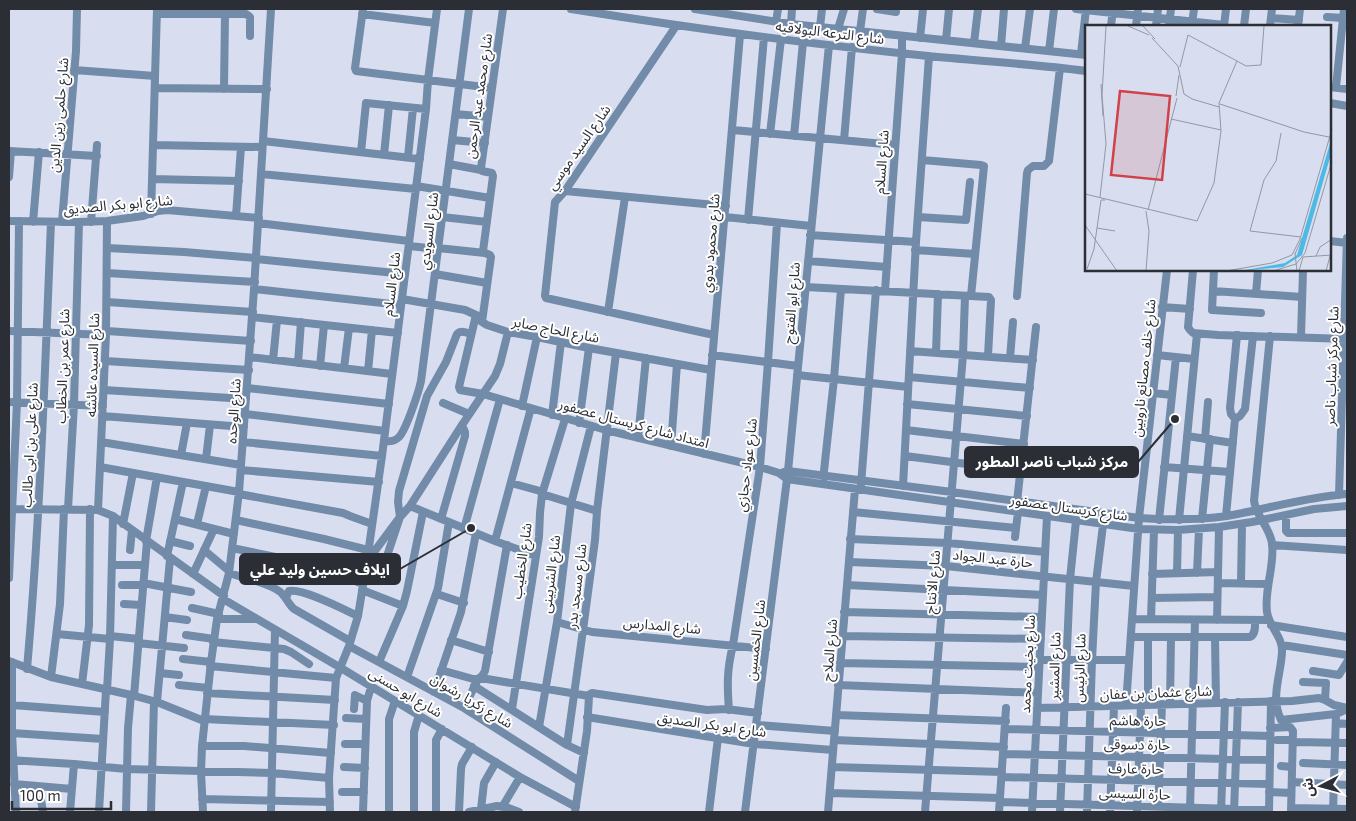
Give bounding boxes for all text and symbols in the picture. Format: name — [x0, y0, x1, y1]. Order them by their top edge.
street label: شارع الترعه البولاقيه — [774, 17, 885, 50]
inset map — [1085, 25, 1331, 271]
street label: شارع محمد عبد الرحمن — [461, 32, 498, 160]
street label: شارع حلمى زين الدين — [45, 57, 74, 174]
street label: شارع السيد موسي — [542, 101, 616, 195]
street label: شارع السلام — [870, 129, 895, 195]
street label: شارع ابو بكر الصديق — [62, 191, 174, 220]
street label: شارع السويدي — [415, 191, 444, 271]
street label: شارع محمود بدوي — [697, 193, 726, 293]
street label: شارع السلام — [379, 251, 406, 317]
street label: شارع ابو الفتوح — [779, 261, 806, 345]
street label: شارع خلف مصانع ناروبين — [1127, 298, 1162, 438]
street label: شارع مركز شباب ناصر — [1320, 306, 1345, 427]
street label: شارع عمر بن الخطاب — [51, 308, 76, 424]
street label: شارع الحاج صابر — [509, 312, 601, 349]
street label: شارع السيده عائشه — [82, 313, 105, 418]
street label: شارع الوحده — [222, 378, 247, 444]
street label: شارع على بن ابى طالب — [17, 382, 44, 508]
street label: امتداد شارع كريستال عصفور — [555, 394, 711, 454]
street label: شارع عواد حجازي — [732, 417, 763, 513]
callout: مركز شباب ناصر المطور — [965, 447, 1138, 477]
text: مركز شباب ناصر المطور — [975, 452, 1128, 471]
street label: شارع كريستال عصفور — [1008, 490, 1129, 527]
street label: شارع الخطيب — [507, 522, 538, 601]
street label: شارع الشربينى — [537, 534, 566, 614]
street label: شارع مسجد بدر — [562, 543, 593, 631]
street label: حارة عبد الجواد — [952, 545, 1034, 572]
street label: شارع الانتاج — [921, 549, 946, 615]
callout: ايلاف حسين وليد علي — [240, 554, 400, 584]
text: ايلاف حسين وليد علي — [250, 560, 390, 581]
street label: شارع الخمسين — [742, 598, 771, 682]
street label: شارع المدارس — [622, 613, 702, 640]
street label: شارع بخيت محمد — [1016, 614, 1041, 714]
street label: شارع الملاح — [818, 618, 843, 682]
street label: شارع المشير — [1044, 632, 1067, 701]
street label: شارع الرئيس — [1069, 633, 1092, 703]
street label: شارع ابو حسنى — [365, 663, 446, 723]
street label: شارع زكريا رشوان — [426, 669, 516, 734]
street label: شارع عثمان بن عفان — [1100, 682, 1213, 705]
street label: شارع ابو بكر الصديق — [656, 708, 768, 743]
street label: حارة هاشم — [1109, 711, 1166, 732]
street label: حارة دسوقى — [1104, 735, 1170, 754]
street label: حارة عارف — [1108, 759, 1164, 778]
north arrow — [1296, 761, 1346, 811]
text: ش — [1298, 777, 1317, 798]
scale bar — [12, 778, 111, 810]
street label: حارة السيسى — [1099, 783, 1171, 804]
text: 100 m — [20, 786, 61, 804]

